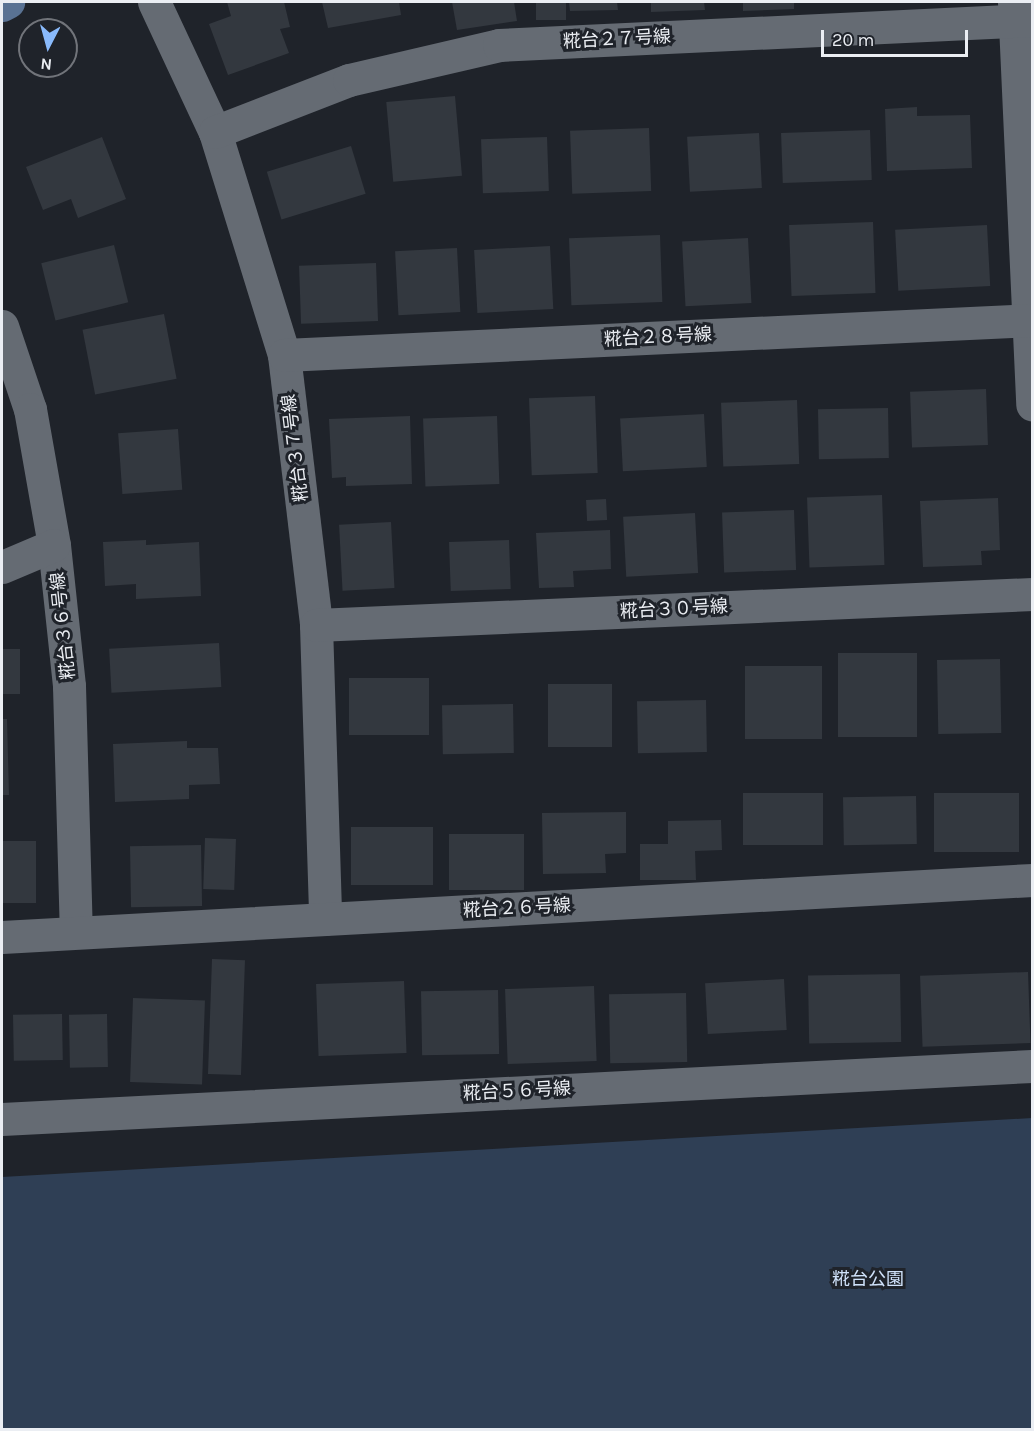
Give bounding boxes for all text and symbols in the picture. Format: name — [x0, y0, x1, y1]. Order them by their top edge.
north arrow — [18, 18, 78, 78]
scale bar — [824, 18, 971, 56]
street label: 糀台２７号線 — [563, 25, 671, 53]
text: 20 m — [832, 29, 874, 51]
text: N — [40, 54, 53, 74]
street label: 糀台２８号線 — [604, 323, 712, 351]
street label: 糀台３７号線 — [278, 393, 312, 503]
street label: 糀台３６号線 — [47, 571, 79, 681]
street label: 糀台３０号線 — [620, 595, 728, 623]
street label: 糀台２６号線 — [463, 894, 571, 922]
street label: 糀台５６号線 — [463, 1077, 571, 1105]
park label: 糀台公園 — [832, 1268, 904, 1290]

